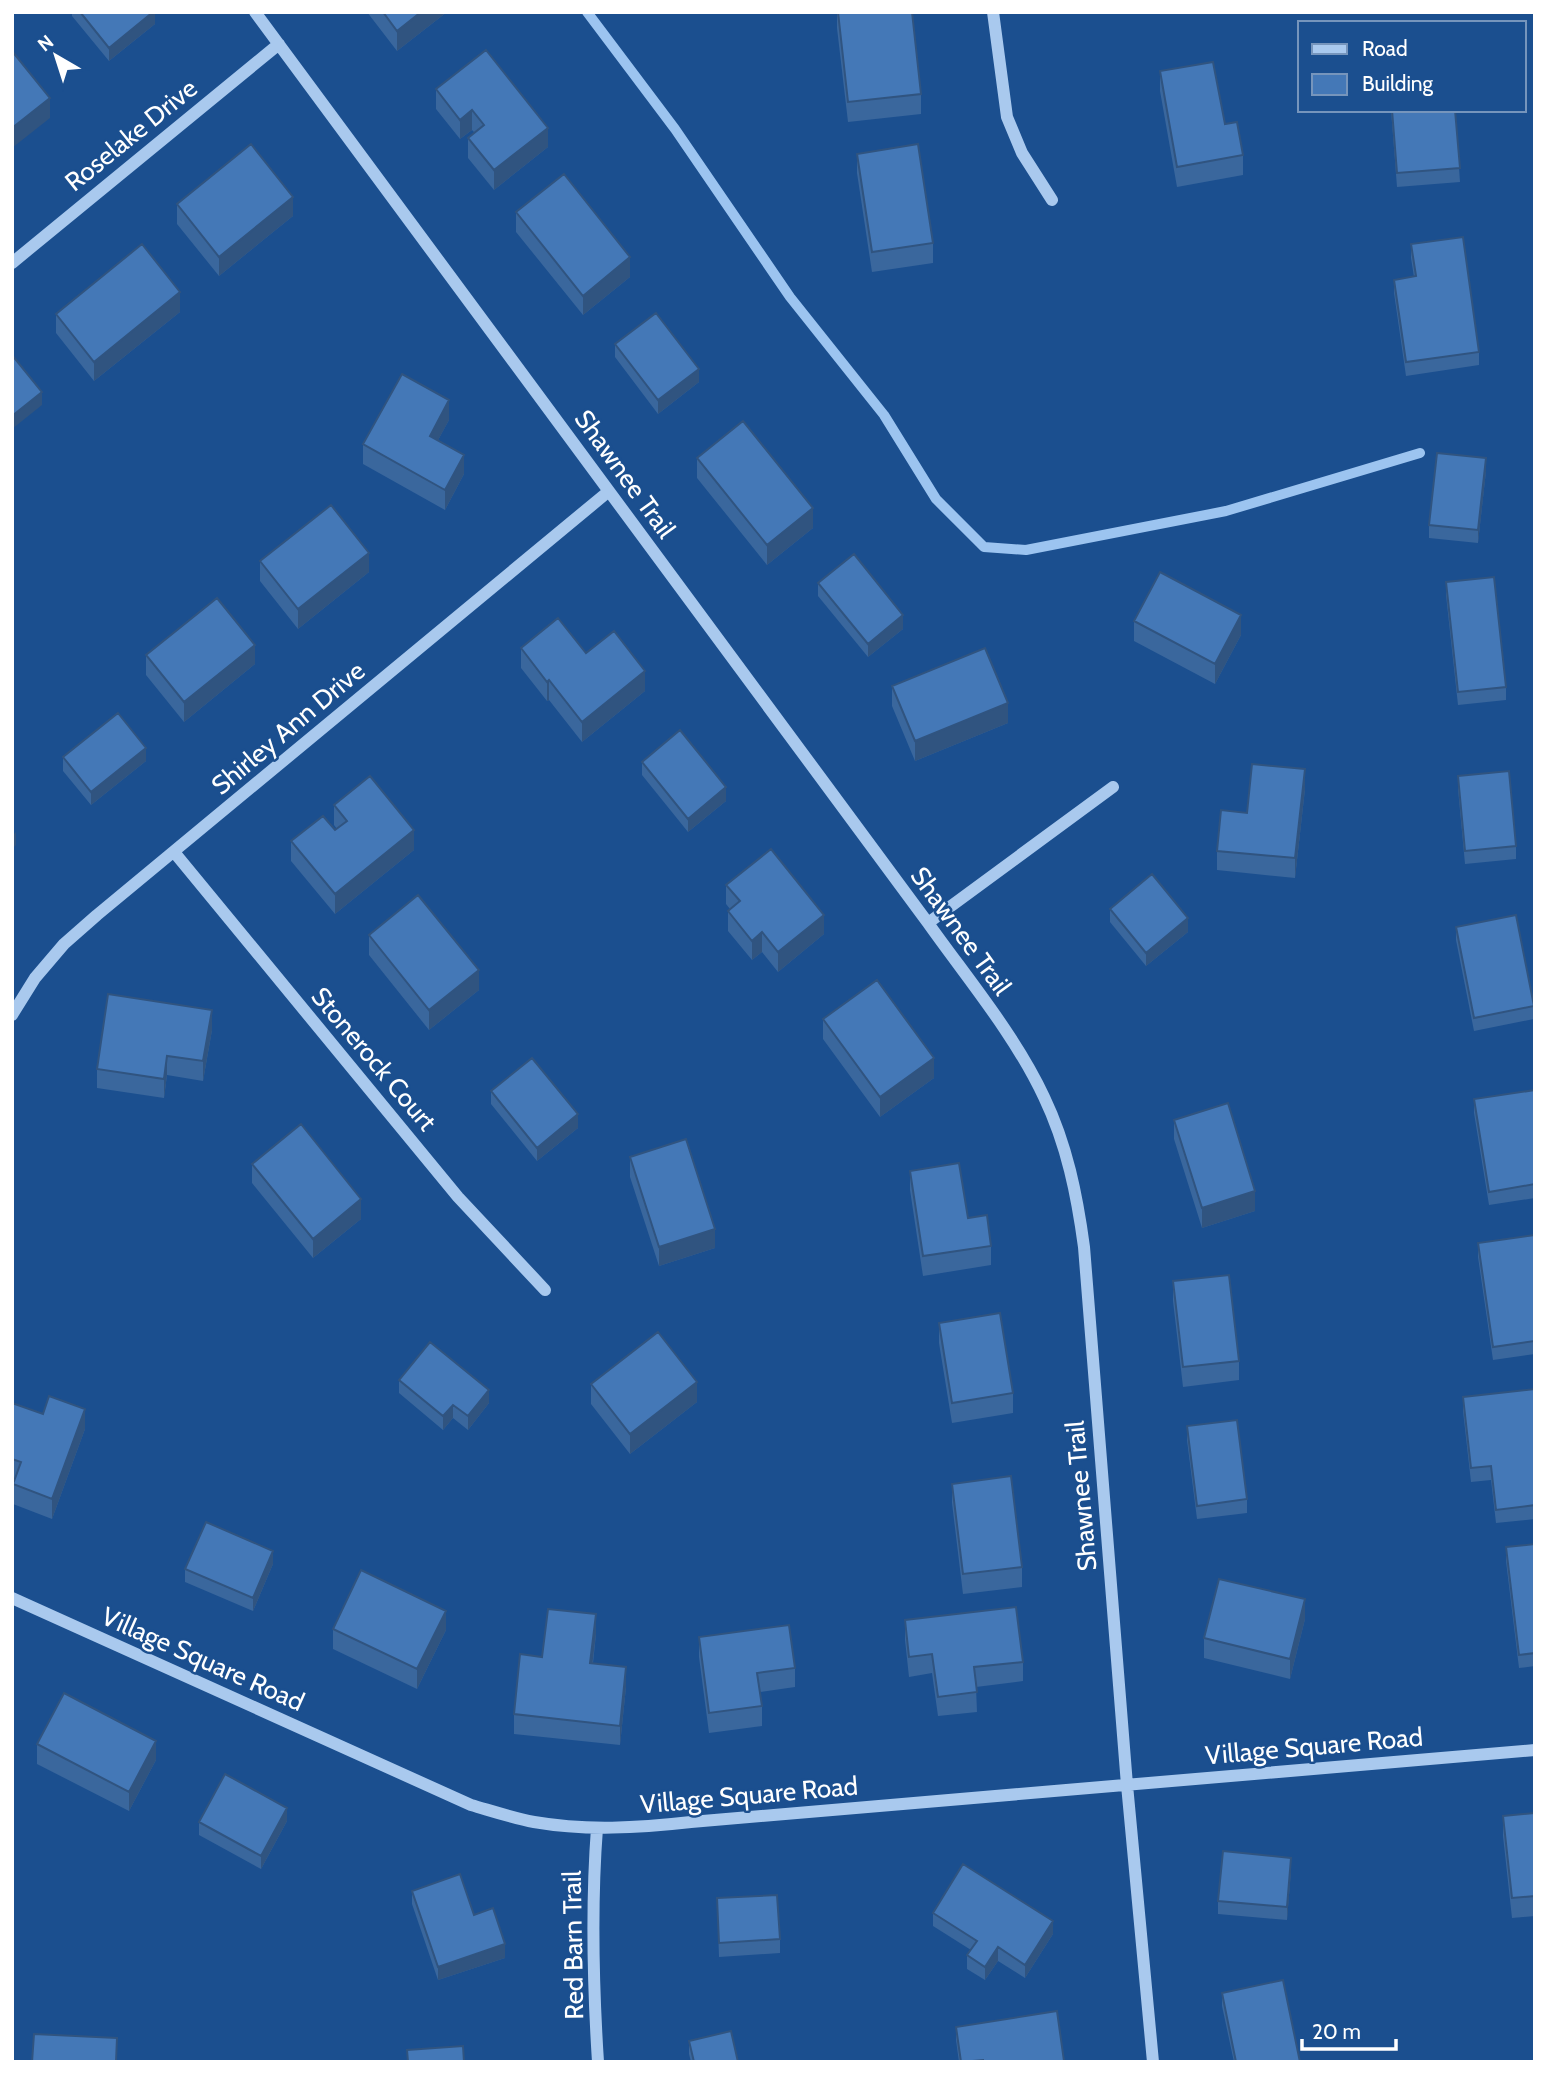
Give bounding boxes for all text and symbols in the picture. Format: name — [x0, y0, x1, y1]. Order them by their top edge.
north arrow — [21, 21, 91, 91]
legend — [1298, 21, 1526, 112]
text: N — [33, 30, 58, 56]
text: Road — [1362, 36, 1408, 61]
text: Building — [1362, 71, 1434, 96]
street label: Roselake Drive — [58, 72, 204, 198]
street label: Shawnee Trail — [568, 404, 682, 544]
street label: Shirley Ann Drive — [205, 655, 371, 801]
street label: Shawnee Trail — [904, 861, 1018, 1001]
street label: Stonerock Court — [305, 981, 443, 1138]
street label: Shawnee Trail — [1058, 1419, 1104, 1573]
street label: Village Square Road — [97, 1600, 309, 1718]
street label: Village Square Road — [1204, 1721, 1424, 1771]
street label: Village Square Road — [639, 1770, 859, 1820]
street label: Red Barn Trail — [556, 1870, 590, 2020]
scale bar — [1302, 2008, 1396, 2052]
text: 20 m — [1312, 2019, 1361, 2044]

